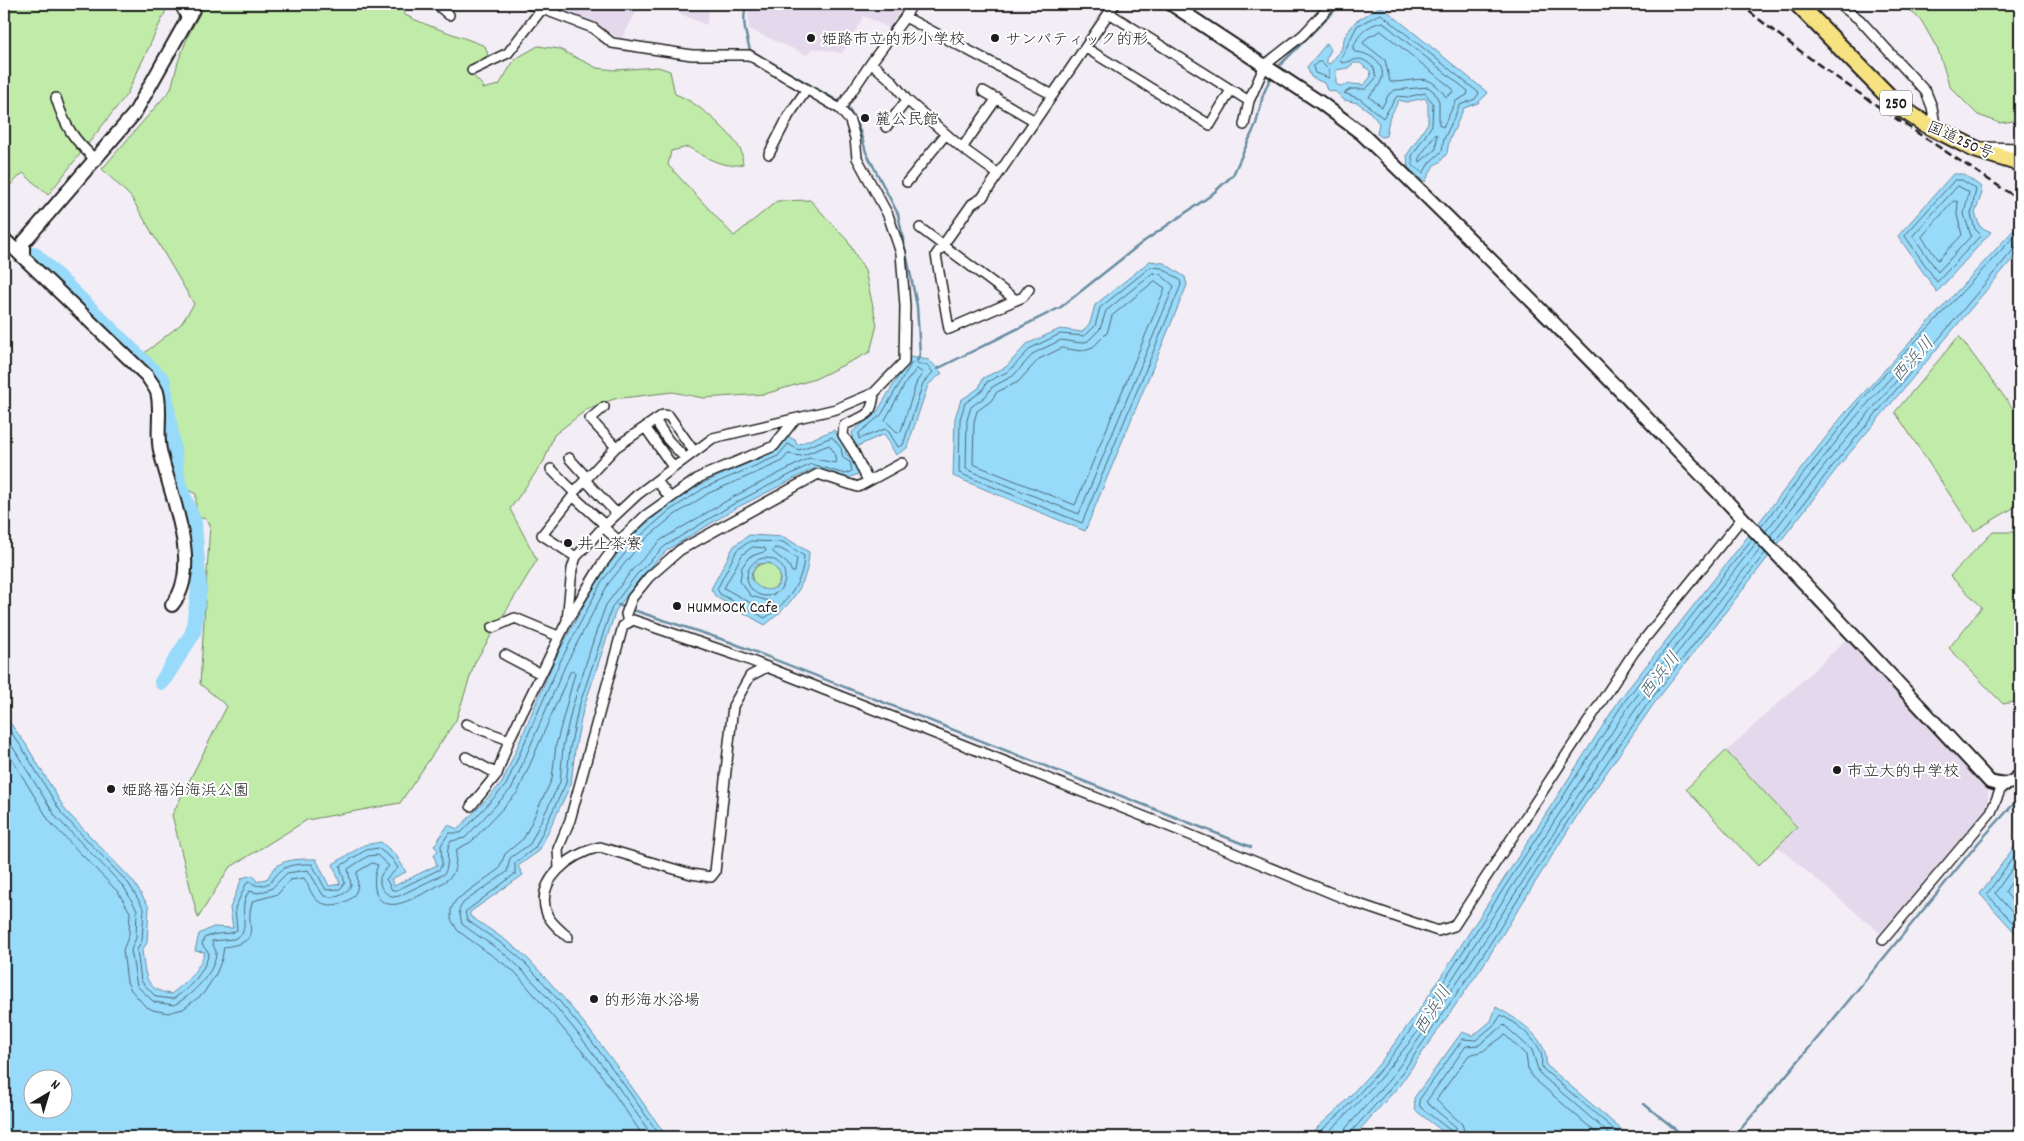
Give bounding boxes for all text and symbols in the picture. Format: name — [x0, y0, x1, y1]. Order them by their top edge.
place label: 姫路市立的形小学校 — [821, 29, 965, 52]
place label: サンパティック的形 — [1005, 29, 1148, 52]
marker: 姫路市立的形小学校 — [805, 32, 817, 44]
marker: サンパティック的形 — [989, 32, 1001, 44]
road number: 250 — [1880, 90, 1912, 116]
place label: 麓公民館 — [875, 109, 939, 132]
marker: 麓公民館 — [859, 112, 871, 124]
street label: 国道250号 — [1923, 116, 1997, 166]
water label: 西浜川 — [1887, 332, 1941, 389]
place label: 井上茶寮 — [578, 534, 642, 557]
marker: 井上茶寮 — [562, 537, 574, 549]
place label: HUMMOCK Cafe — [687, 597, 778, 620]
marker: HUMMOCK Cafe — [671, 600, 683, 612]
water label: 西浜川 — [1634, 648, 1687, 706]
place label: 市立大的中学校 — [1847, 761, 1959, 784]
marker: 市立大的中学校 — [1831, 764, 1843, 776]
place label: 姫路福泊海浜公園 — [121, 780, 249, 803]
marker: 姫路福泊海浜公園 — [105, 783, 117, 795]
water label: 西浜川 — [1409, 982, 1459, 1041]
place label: 的形海水浴場 — [604, 990, 700, 1013]
marker: 的形海水浴場 — [588, 993, 600, 1005]
north arrow — [22, 1068, 72, 1118]
text: N — [46, 1075, 64, 1095]

